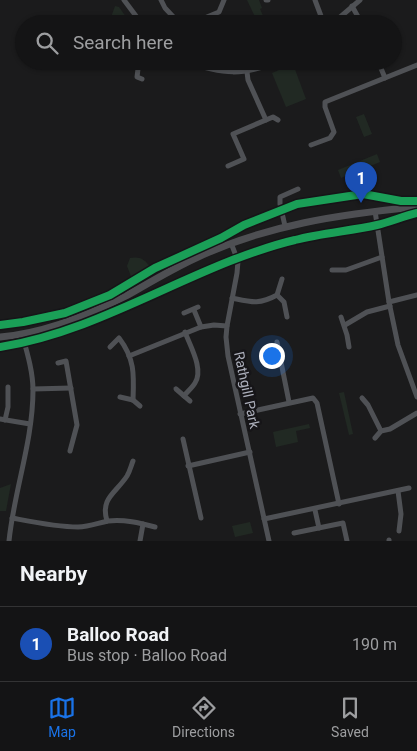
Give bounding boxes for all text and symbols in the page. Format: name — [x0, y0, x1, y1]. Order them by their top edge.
search box — [15, 15, 402, 70]
icon: search — [33, 29, 61, 57]
text: Search here — [73, 31, 173, 54]
pin: 1 — [345, 162, 377, 203]
your location — [259, 343, 285, 369]
street label: Rathgill Park — [231, 350, 263, 431]
text: Nearby — [20, 562, 87, 586]
text: Balloo Road — [67, 623, 169, 646]
text: 1 — [31, 635, 41, 654]
text: 190 m — [352, 635, 397, 654]
text: Bus stop · Balloo Road — [67, 646, 227, 665]
tab: Map — [48, 694, 76, 740]
tab: Directions — [172, 694, 235, 740]
tab: Saved — [331, 694, 369, 740]

